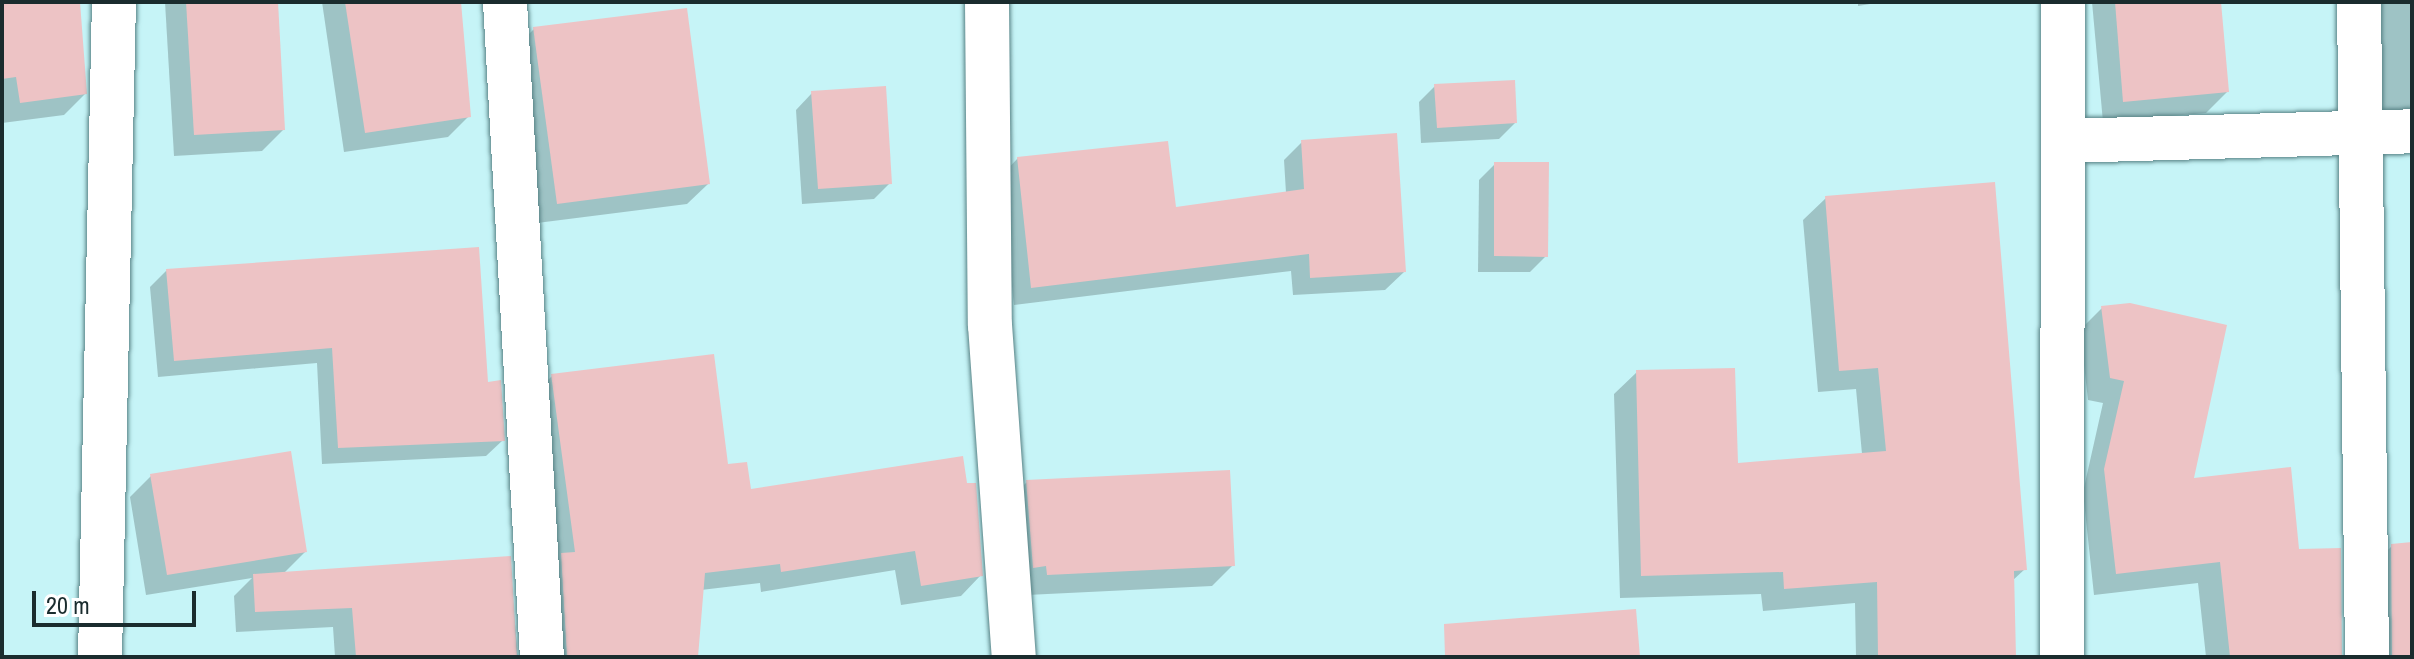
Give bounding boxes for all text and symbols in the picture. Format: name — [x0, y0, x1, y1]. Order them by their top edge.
scale bar — [36, 575, 200, 625]
text: 20 m — [46, 589, 90, 621]

